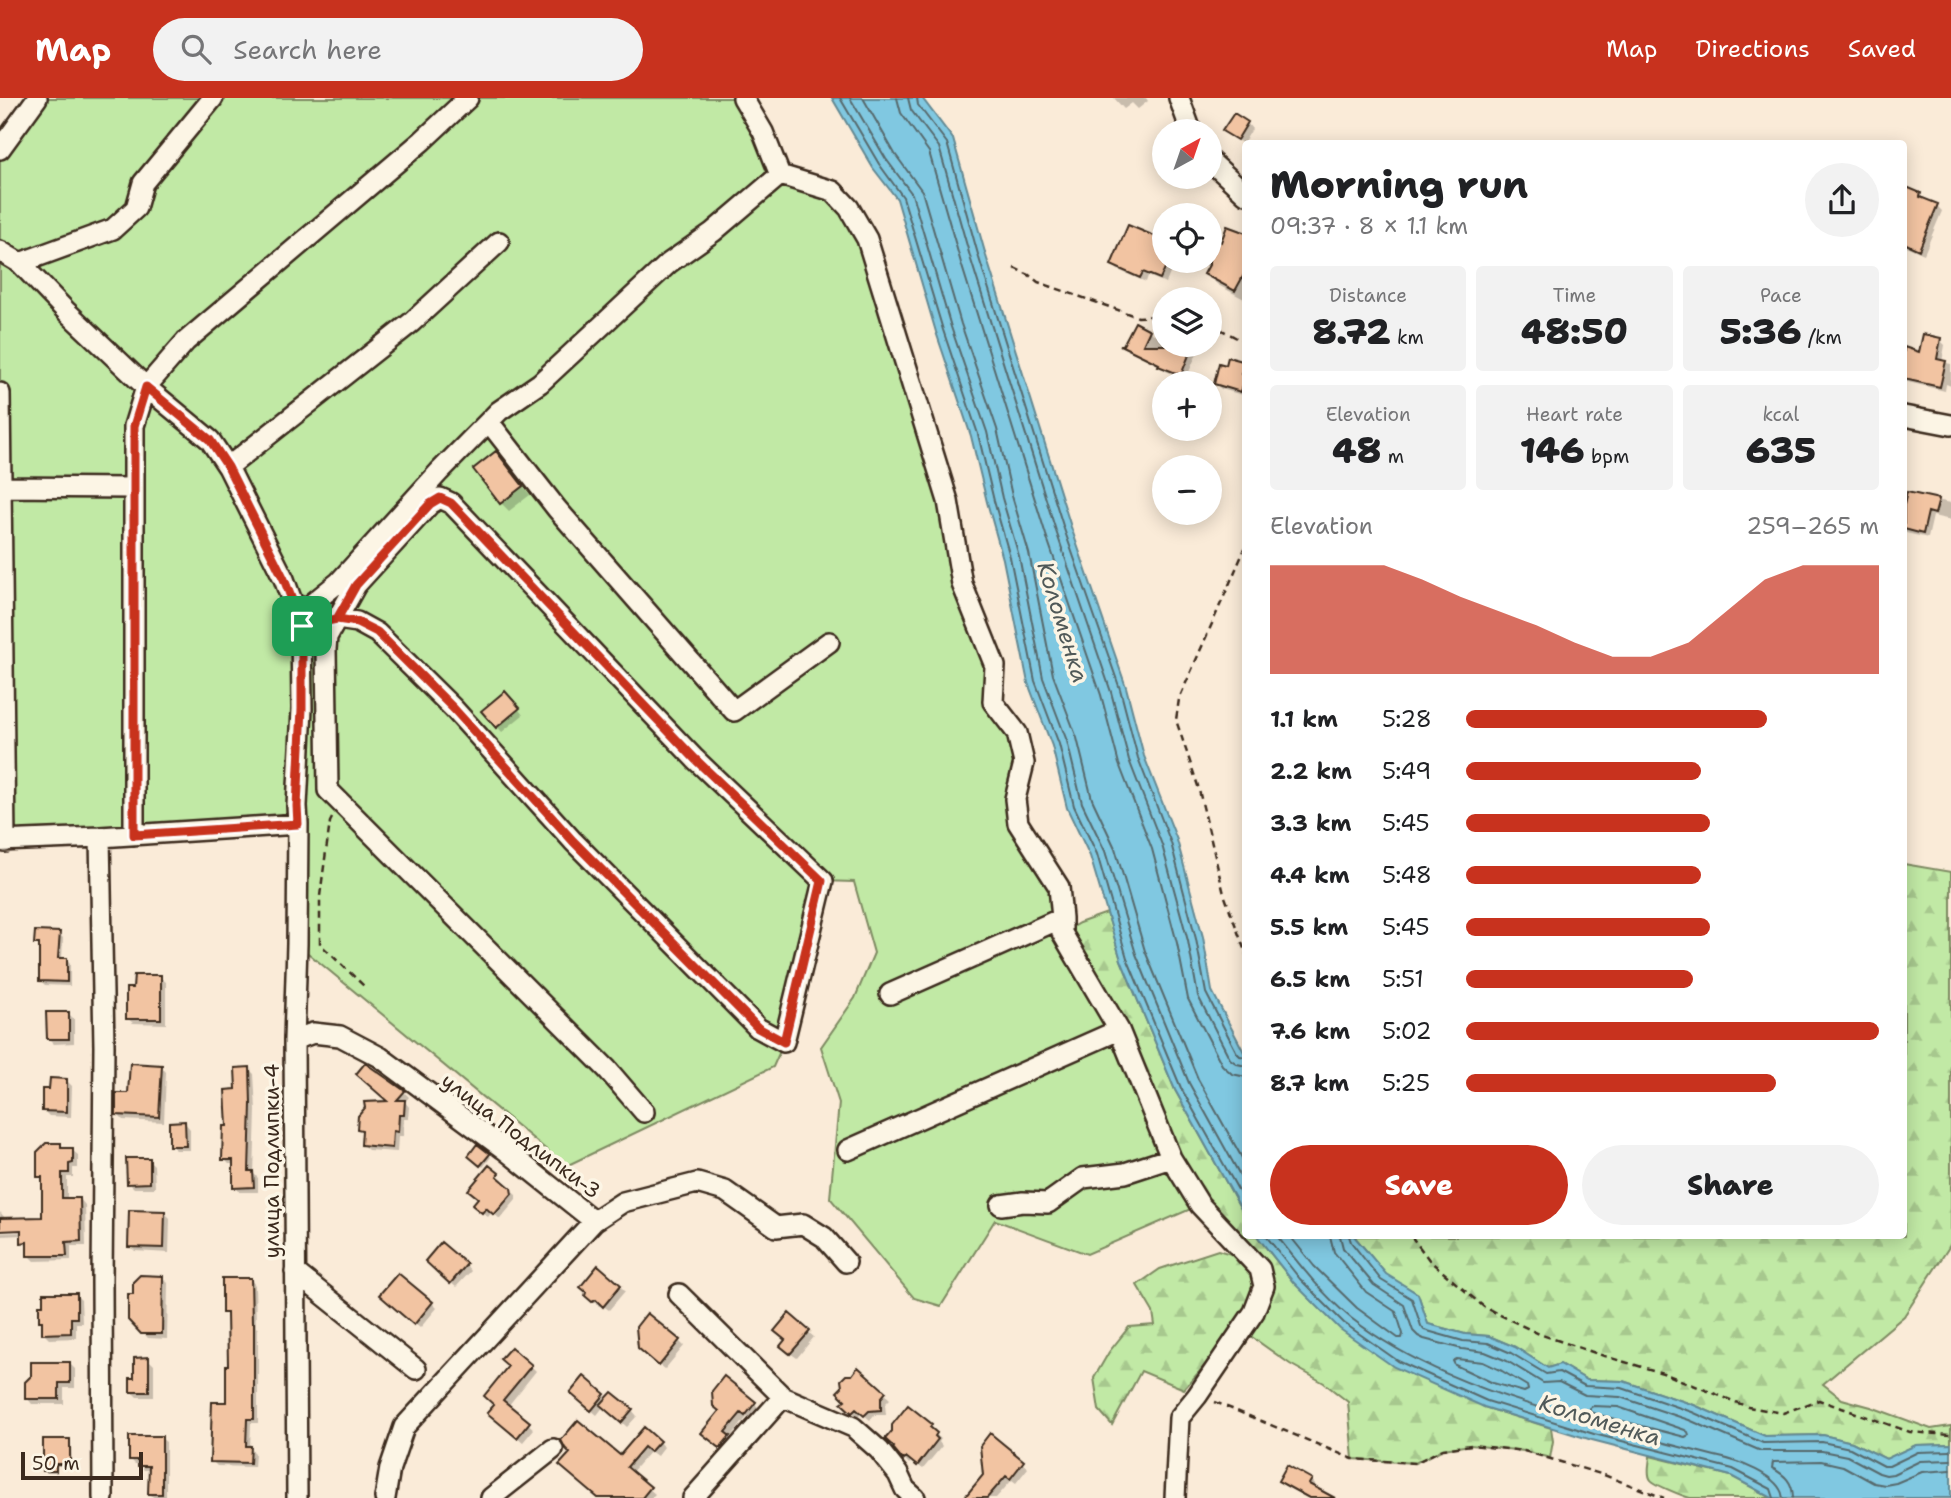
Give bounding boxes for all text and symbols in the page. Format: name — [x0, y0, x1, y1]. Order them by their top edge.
search box — [153, 18, 643, 81]
text: Map — [35, 27, 111, 72]
icon: search — [177, 30, 215, 68]
text: Search here — [233, 32, 382, 67]
text: Map — [1606, 33, 1657, 65]
text: Directions — [1695, 33, 1810, 65]
text: Saved — [1848, 33, 1916, 65]
north arrow — [1152, 119, 1222, 189]
map controls — [1152, 119, 1222, 525]
text: Morning run — [1270, 159, 1528, 210]
button: share — [1805, 163, 1879, 237]
button: locate — [1152, 203, 1222, 273]
text: 09:37 · 8 × 1.1 km — [1270, 211, 1468, 241]
text: Distance — [1329, 283, 1407, 308]
text: Time — [1553, 283, 1596, 308]
text: Pace — [1760, 283, 1802, 308]
button: layers — [1152, 287, 1222, 357]
text: 8.72 — [1313, 308, 1390, 355]
text: 48:50 — [1521, 308, 1628, 355]
text: 5:36 — [1720, 308, 1801, 355]
text: km — [1390, 325, 1424, 350]
text: /km — [1801, 325, 1842, 350]
button: + — [1152, 371, 1222, 441]
text: Elevation — [1326, 402, 1411, 427]
text: Heart rate — [1526, 402, 1623, 427]
text: kcal — [1762, 402, 1799, 427]
text: 48 — [1332, 427, 1381, 474]
text: 146 — [1520, 427, 1585, 474]
text: 635 — [1746, 427, 1816, 474]
text: m — [1381, 444, 1404, 469]
text: bpm — [1585, 444, 1629, 469]
button: − — [1152, 455, 1222, 525]
text: Elevation — [1270, 511, 1373, 541]
text: 259–265 m — [1746, 511, 1879, 541]
water label: Коломенка — [1030, 558, 1096, 686]
pin — [272, 596, 332, 656]
icon: arrive — [283, 607, 321, 645]
text: 1.1 km — [1270, 704, 1338, 734]
text: 5:28 — [1382, 704, 1432, 734]
text: 2.2 km — [1270, 756, 1352, 786]
text: 5:49 — [1382, 756, 1431, 786]
text: 3.3 km — [1270, 808, 1351, 838]
text: 5:45 — [1382, 808, 1430, 838]
text: 4.4 km — [1270, 860, 1350, 890]
text: 5:48 — [1382, 860, 1432, 890]
text: 5.5 km — [1270, 912, 1348, 942]
text: 5:45 — [1382, 912, 1430, 942]
text: 6.5 km — [1270, 964, 1350, 994]
text: 5:51 — [1382, 964, 1424, 994]
text: 7.6 km — [1270, 1016, 1350, 1046]
text: 5:02 — [1382, 1016, 1432, 1046]
street label: улица Подлипки-4 — [258, 1064, 286, 1258]
street label: улица Подлипки-3 — [436, 1067, 606, 1205]
text: 8.7 km — [1270, 1068, 1349, 1098]
text: 5:25 — [1382, 1068, 1430, 1098]
button: Save — [1270, 1145, 1568, 1225]
button: Share — [1582, 1145, 1879, 1225]
water label: Коломенка — [1536, 1387, 1664, 1453]
scale bar — [21, 1449, 144, 1481]
text: 50 m — [32, 1451, 80, 1476]

